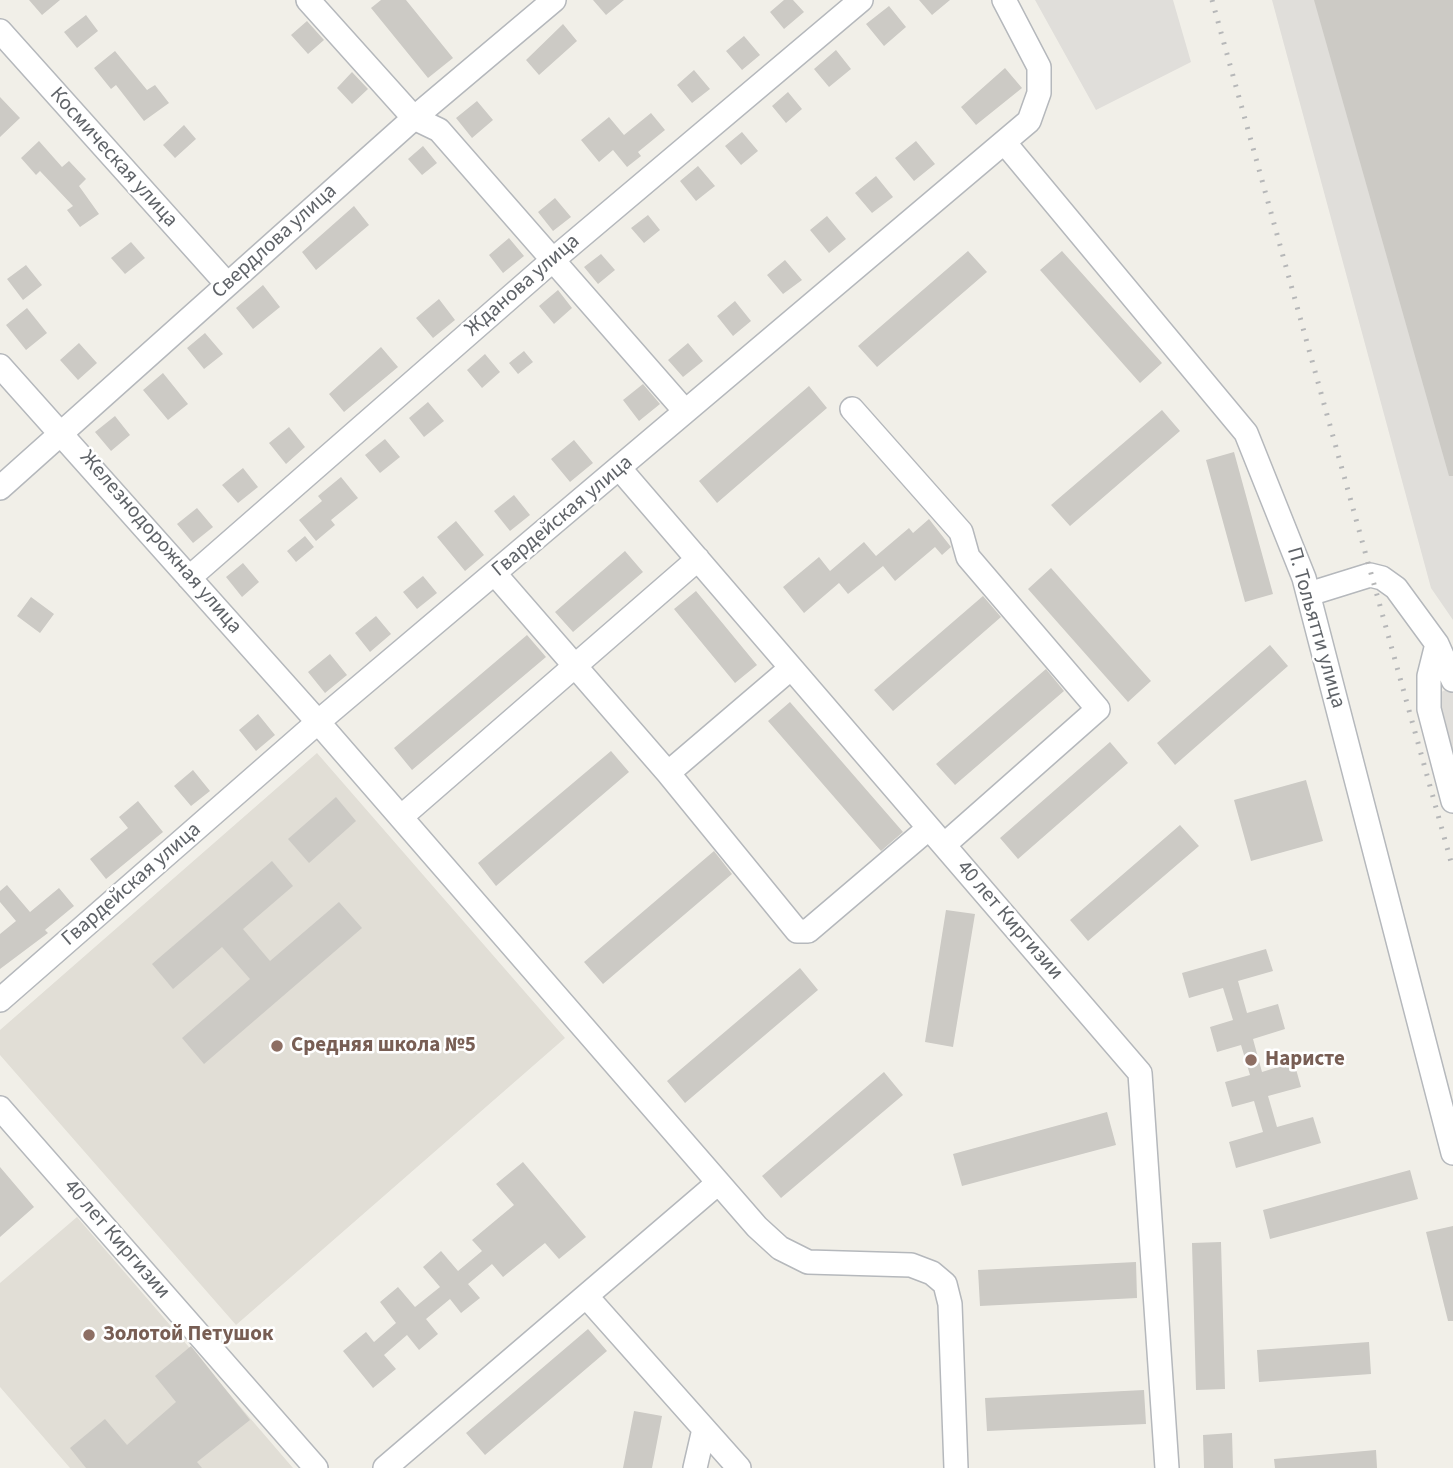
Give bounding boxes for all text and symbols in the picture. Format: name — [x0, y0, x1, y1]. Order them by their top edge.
street label: Космическая улица — [44, 83, 182, 233]
street label: Свердлова улица — [207, 179, 343, 305]
street label: Жданова улица — [461, 229, 585, 343]
street label: Железнодорожная улица — [74, 446, 246, 640]
street label: Гвардейская улица — [487, 451, 639, 583]
street label: П. Тольятти улица — [1280, 545, 1350, 711]
street label: Гвардейская улица — [57, 818, 207, 952]
street label: 40 лет Киргизии — [950, 856, 1068, 986]
place label: Средняя школа №5 — [291, 1033, 476, 1059]
marker: Средняя школа №5 — [269, 1038, 285, 1054]
place label: Наристе — [1265, 1047, 1345, 1073]
marker: Наристе — [1243, 1052, 1259, 1068]
street label: 40 лет Киргизии — [57, 1175, 175, 1305]
place label: Золотой Петушок — [103, 1322, 273, 1348]
marker: Золотой Петушок — [81, 1327, 97, 1343]

